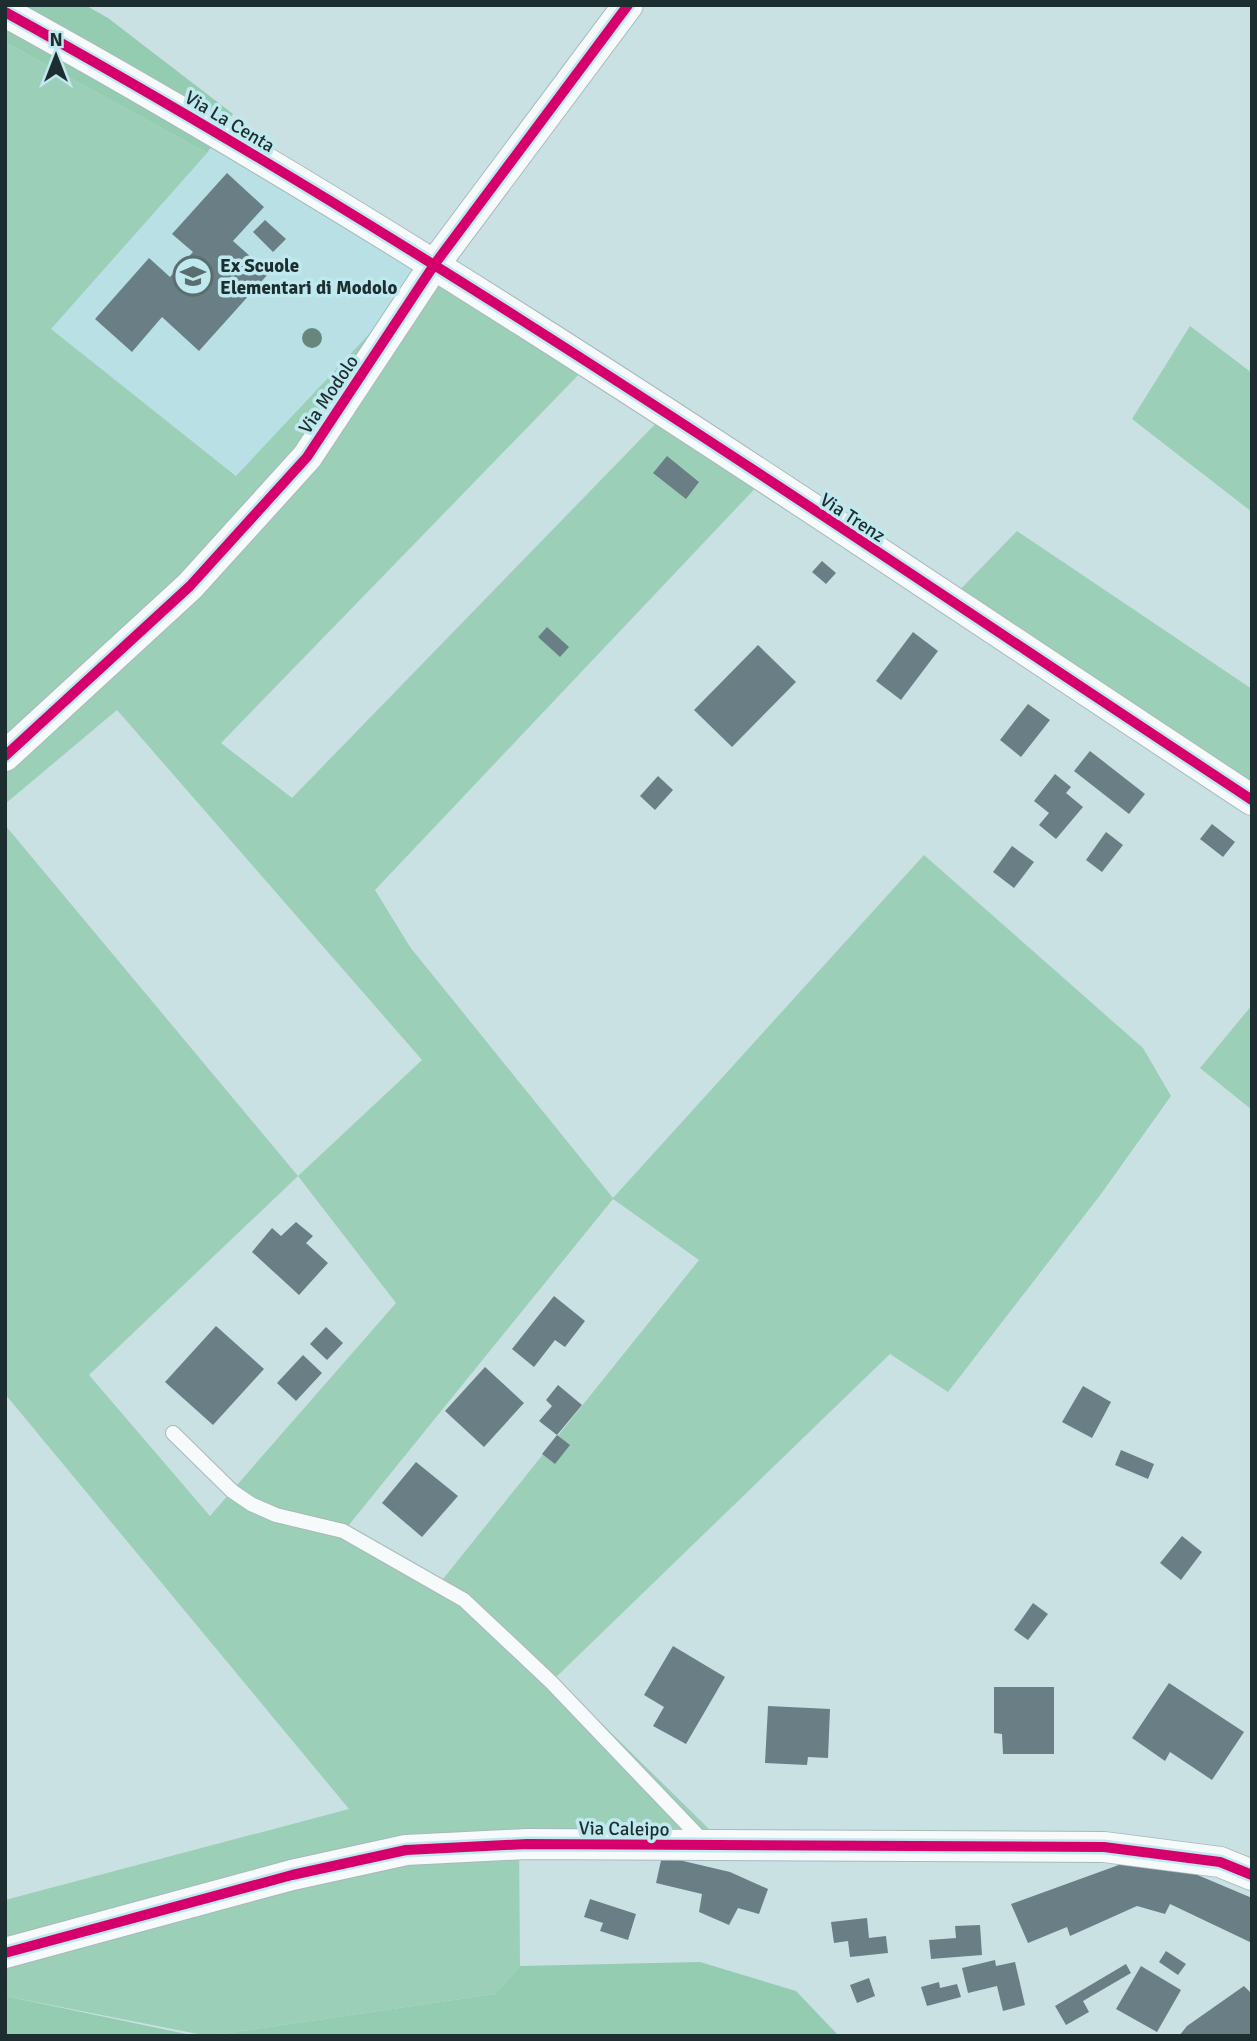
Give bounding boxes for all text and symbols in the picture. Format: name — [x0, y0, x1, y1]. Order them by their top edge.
north arrow — [21, 21, 91, 91]
text: N — [49, 28, 63, 52]
street label: Via La Centa — [180, 86, 279, 158]
place label: Ex Scuole Elementari di Modolo — [220, 254, 398, 300]
school or university icon: Ex Scuole Elementari di Modolo — [172, 255, 214, 297]
street label: Via Modolo — [294, 350, 364, 439]
street label: Via Trenz — [815, 488, 890, 548]
street label: Via Caleipo — [578, 1816, 670, 1842]

